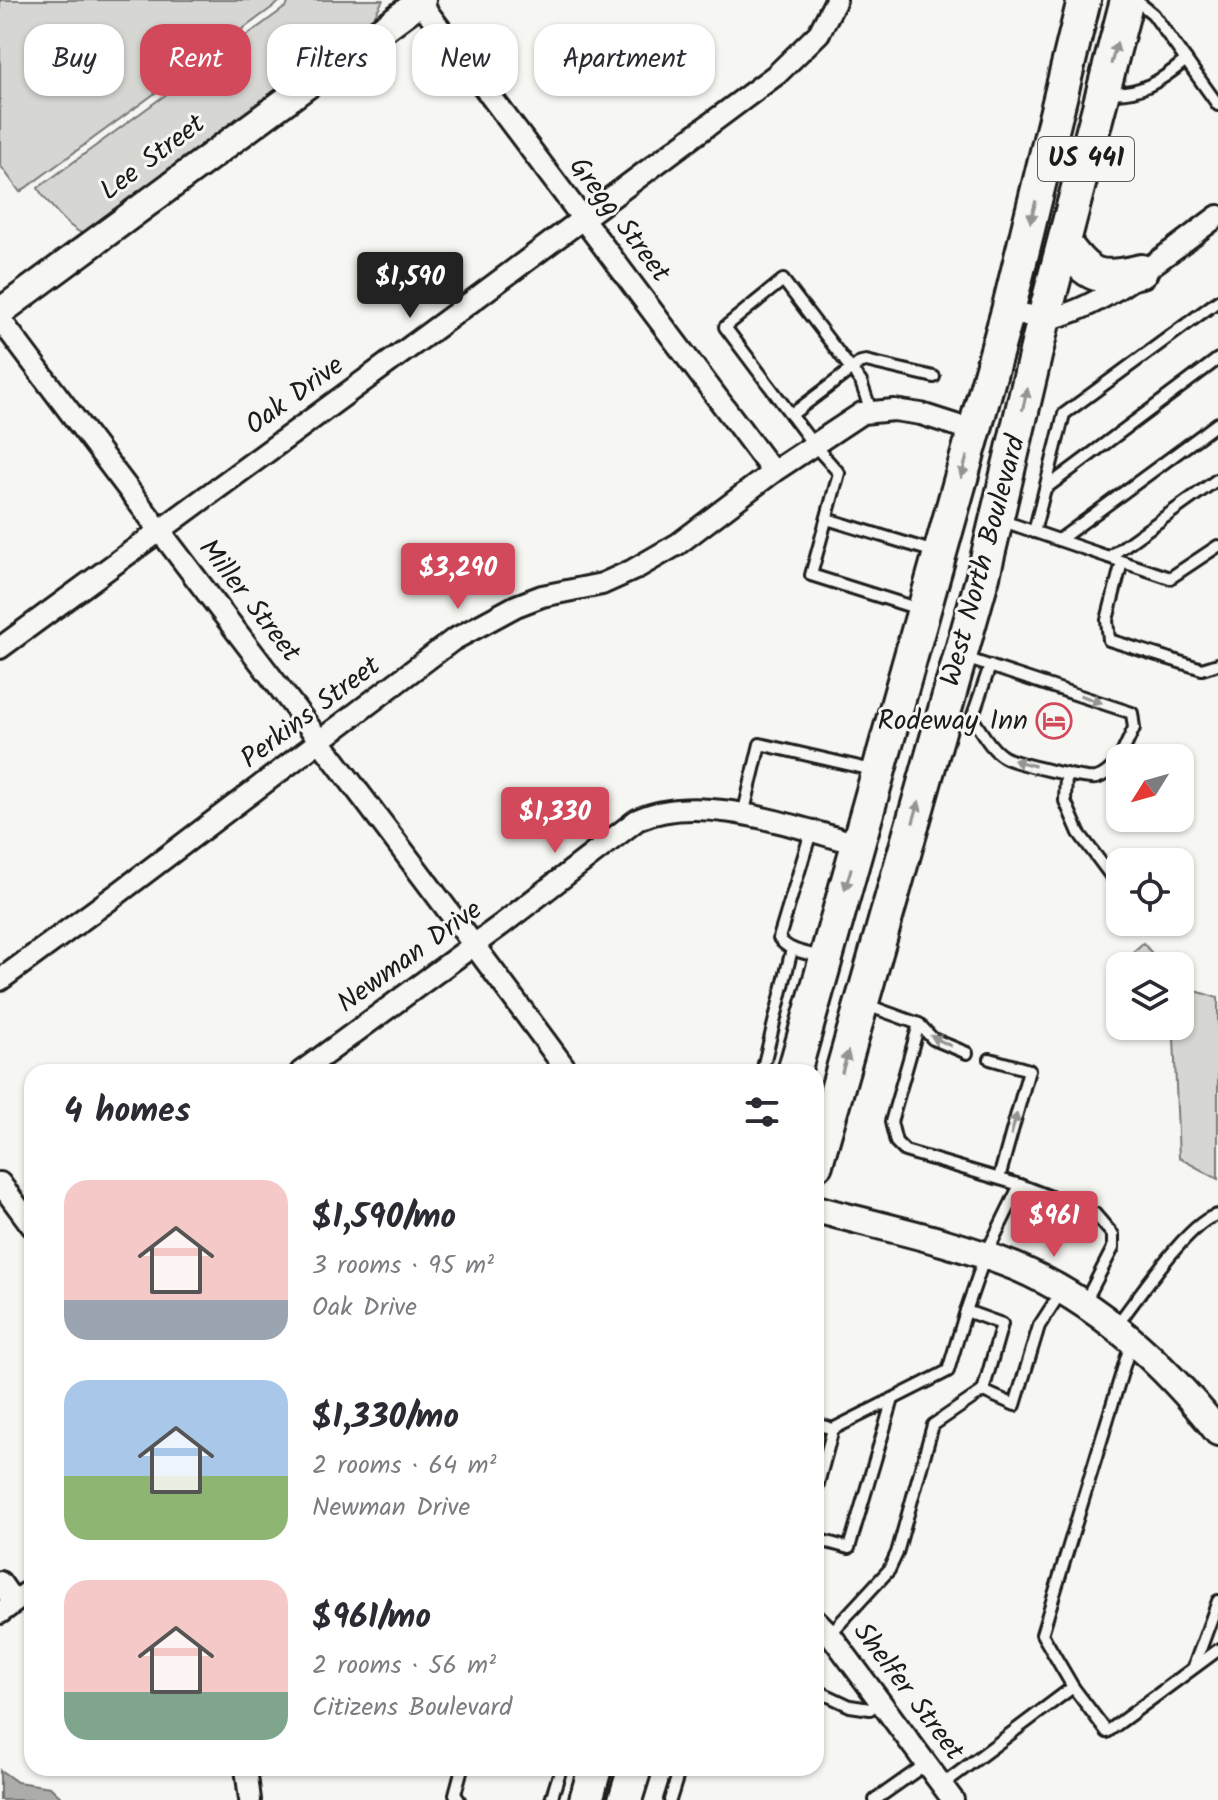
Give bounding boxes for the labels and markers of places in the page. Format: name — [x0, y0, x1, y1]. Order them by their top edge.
pin: $1,590 — [345, 252, 475, 320]
pin: $3,290 — [393, 543, 523, 611]
place label: Rodeway Inn — [878, 699, 1028, 744]
hotel icon: Rodeway Inn — [1035, 702, 1073, 740]
pin: $1,330 — [490, 787, 620, 855]
pin: $961 — [1007, 1191, 1101, 1259]

